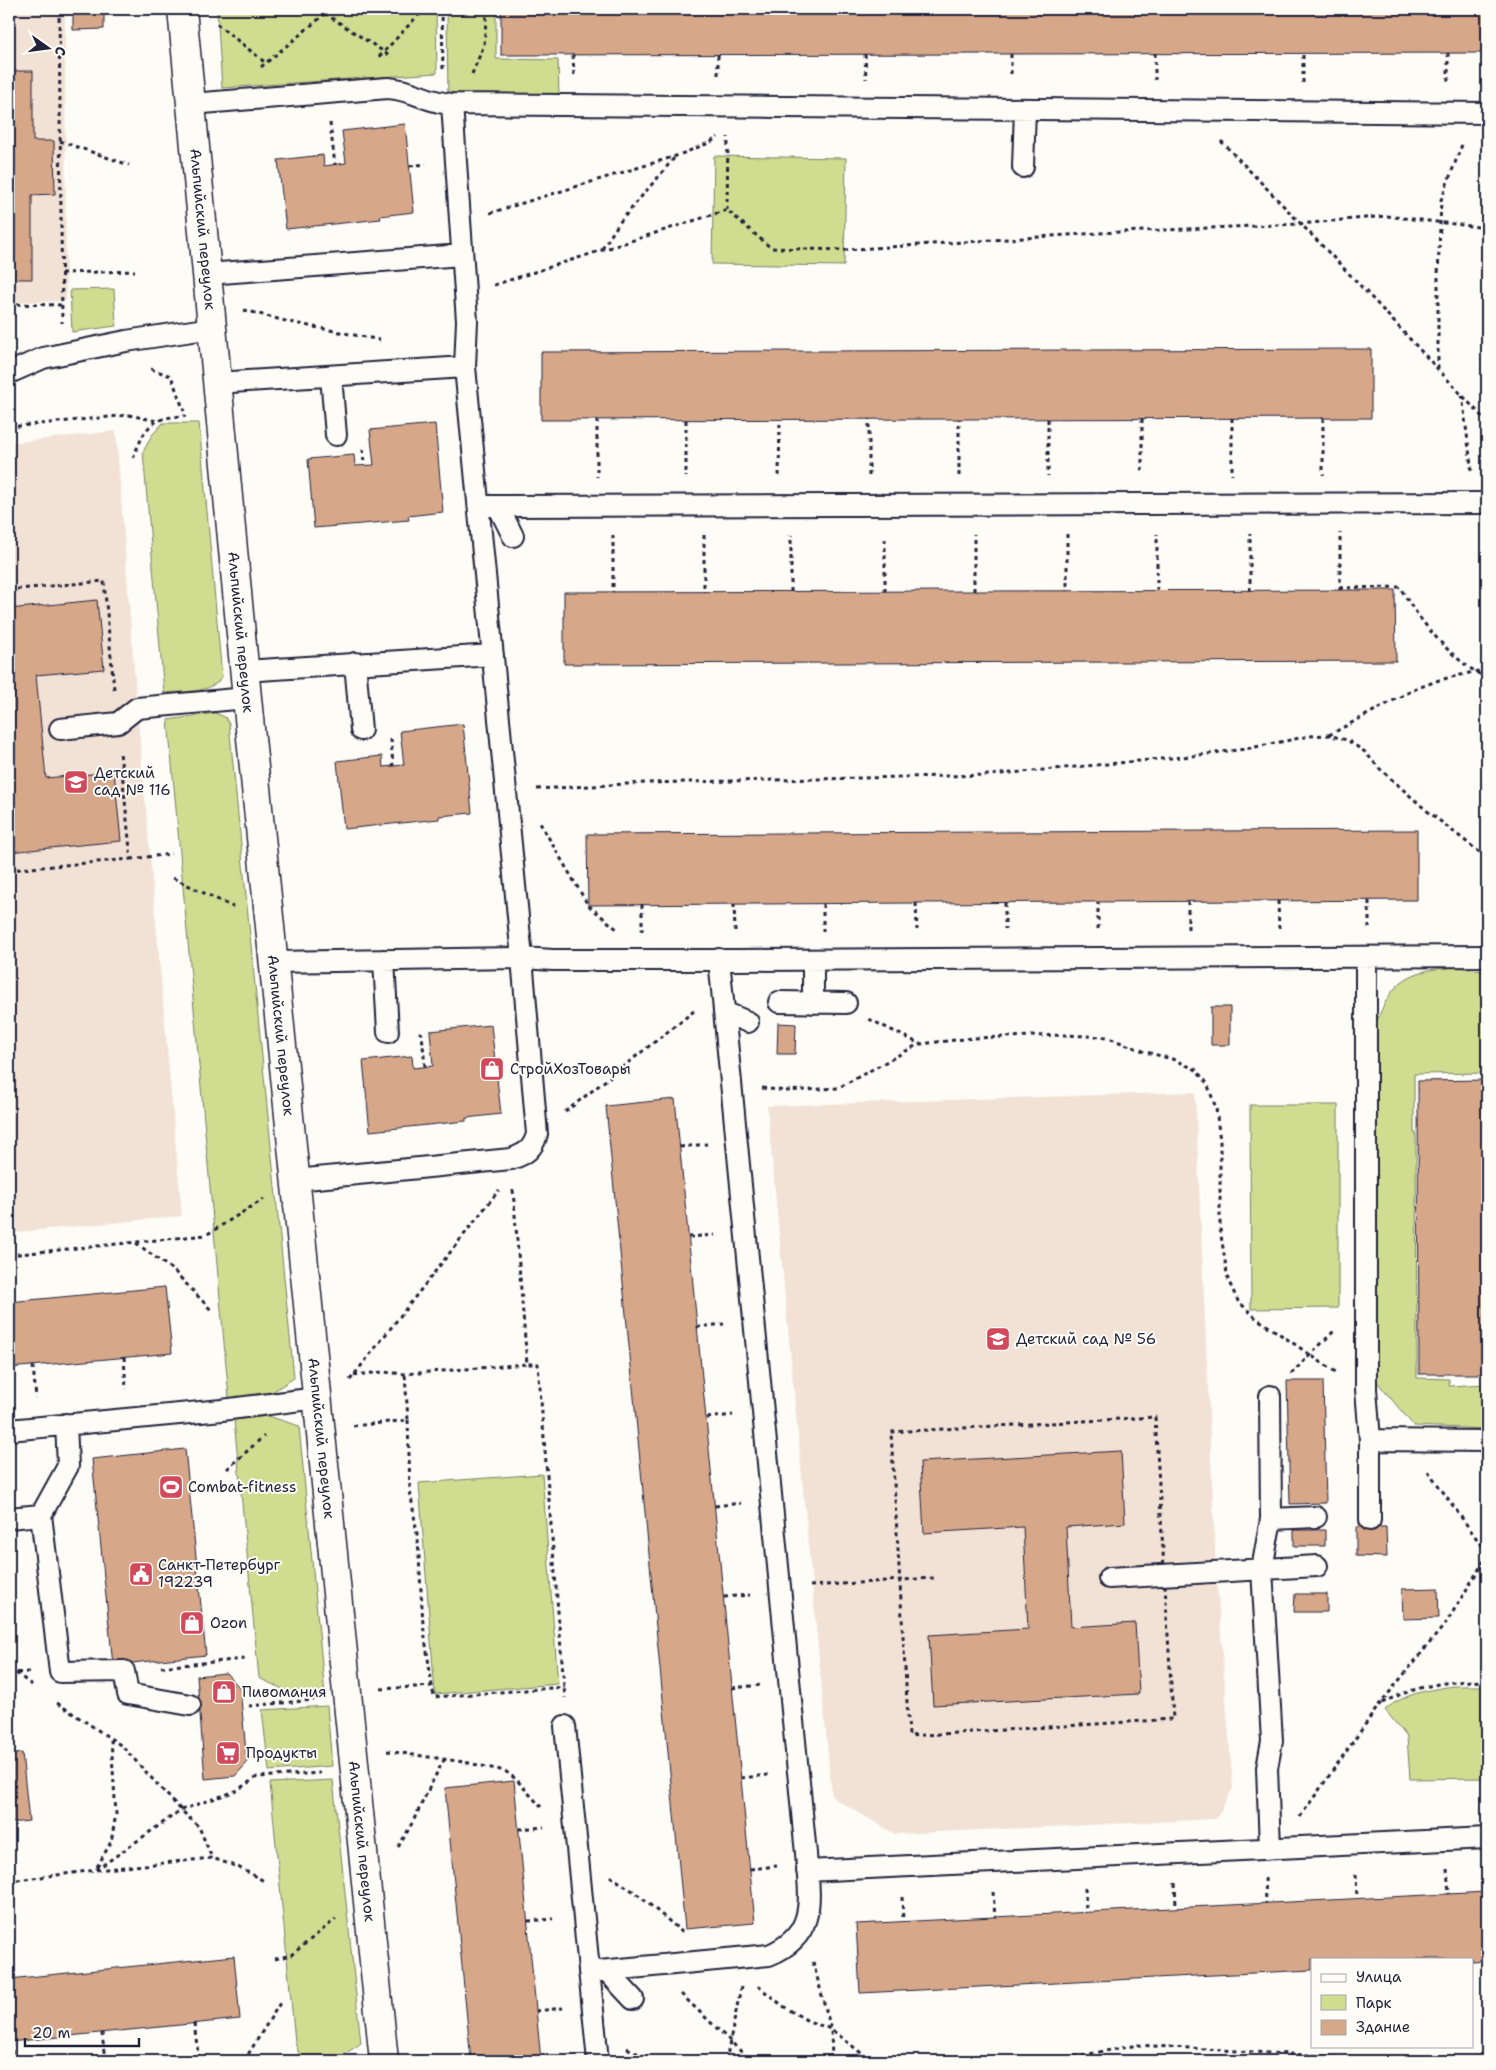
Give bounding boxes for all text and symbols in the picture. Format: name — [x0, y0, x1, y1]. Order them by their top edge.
north arrow — [22, 22, 72, 72]
text: С — [51, 45, 70, 57]
street label: Альпийский переулок — [185, 147, 220, 311]
street label: Альпийский переулок — [223, 551, 258, 714]
place label: Детский сад № 116 — [94, 763, 171, 800]
school or university icon: Детский сад № 116 — [63, 769, 89, 795]
street label: Альпийский переулок — [263, 954, 299, 1117]
shop icon: СтройХозТовары — [479, 1056, 505, 1082]
place label: СтройХозТовары — [510, 1059, 631, 1079]
school or university icon: Детский сад № 56 — [985, 1326, 1011, 1352]
place label: Детский сад № 56 — [1016, 1329, 1156, 1349]
street label: Альпийский переулок — [303, 1357, 339, 1520]
sports icon: Combat-fitness — [158, 1474, 184, 1500]
place label: Combat-fitness — [188, 1477, 296, 1497]
place label: Санкт-Петербург 192239 — [158, 1555, 281, 1592]
public building icon: Санкт-Петербург 192239 — [128, 1561, 154, 1587]
shop icon: Ozon — [179, 1610, 205, 1636]
place label: Ozon — [210, 1613, 247, 1633]
shop icon: Пивомания — [211, 1679, 237, 1705]
place label: Пивомания — [242, 1682, 326, 1702]
supermarket icon: Продукты — [215, 1740, 241, 1766]
place label: Продукты — [246, 1743, 317, 1763]
street label: Альпийский переулок — [344, 1760, 380, 1923]
legend — [1311, 1958, 1474, 2048]
text: Улица — [1356, 1967, 1402, 1987]
text: Парк — [1356, 1993, 1392, 2013]
scale bar — [25, 2015, 139, 2047]
text: Здание — [1356, 2017, 1410, 2037]
text: 20 m — [32, 2023, 71, 2043]

